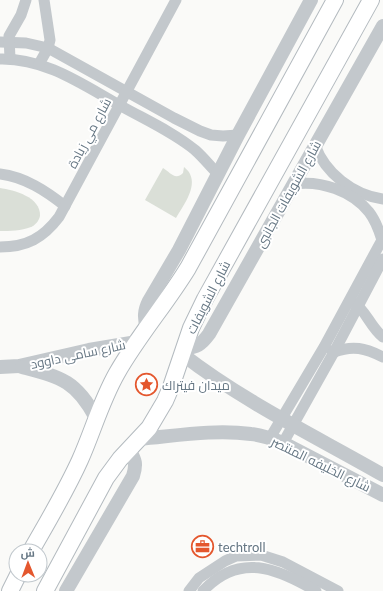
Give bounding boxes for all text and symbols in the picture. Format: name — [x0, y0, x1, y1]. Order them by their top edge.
street label: شارع مي زيادة — [64, 95, 117, 172]
street label: شارع الشويفات الجانبى — [252, 138, 325, 251]
street label: شارع الشويفات — [183, 258, 234, 337]
street label: شارع سامى داوود — [29, 336, 127, 373]
place icon: ميدان فيتراك — [133, 372, 159, 398]
place label: ميدان فيتراك — [162, 377, 230, 393]
street label: شارع الخليفه المنتصر — [267, 433, 373, 496]
office icon: techtroll — [190, 534, 216, 560]
place label: techtroll — [218, 539, 266, 555]
north arrow — [8, 543, 48, 583]
text: ش — [21, 546, 35, 560]

